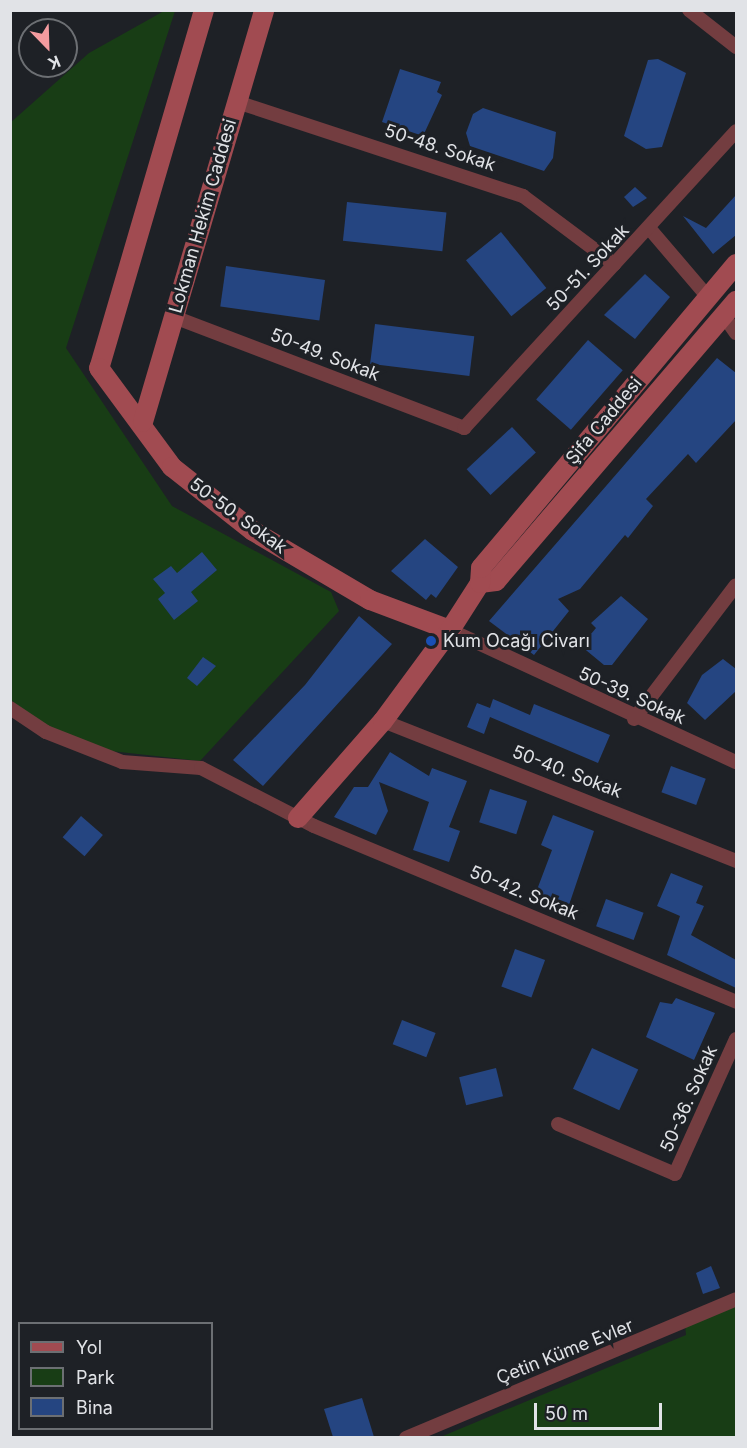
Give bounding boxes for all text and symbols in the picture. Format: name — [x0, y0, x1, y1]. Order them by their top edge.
north arrow — [18, 18, 78, 78]
text: K — [45, 51, 63, 74]
street label: Lokman Hekim Caddesi — [165, 116, 241, 316]
street label: 50-48. Sokak — [382, 120, 498, 176]
street label: 50-51. Sokak — [542, 220, 634, 316]
street label: 50-49. Sokak — [267, 324, 383, 386]
street label: Şifa Caddesi — [561, 373, 647, 469]
street label: 50-50. Sokak — [185, 474, 291, 558]
place label: Kum Ocağı Civarı — [443, 630, 590, 652]
marker: Kum Ocağı Civarı — [424, 634, 438, 648]
street label: 50-39. Sokak — [575, 663, 689, 729]
street label: 50-40. Sokak — [509, 741, 625, 803]
street label: 50-42. Sokak — [466, 861, 582, 925]
street label: 50-36. Sokak — [656, 1042, 722, 1156]
street label: Çetin Küme Evler — [493, 1315, 637, 1389]
legend — [18, 1322, 213, 1430]
text: Yol — [76, 1337, 102, 1358]
text: Park — [76, 1367, 115, 1388]
scale bar — [537, 1391, 664, 1429]
text: Bina — [76, 1397, 113, 1418]
text: 50 m — [545, 1403, 588, 1424]

